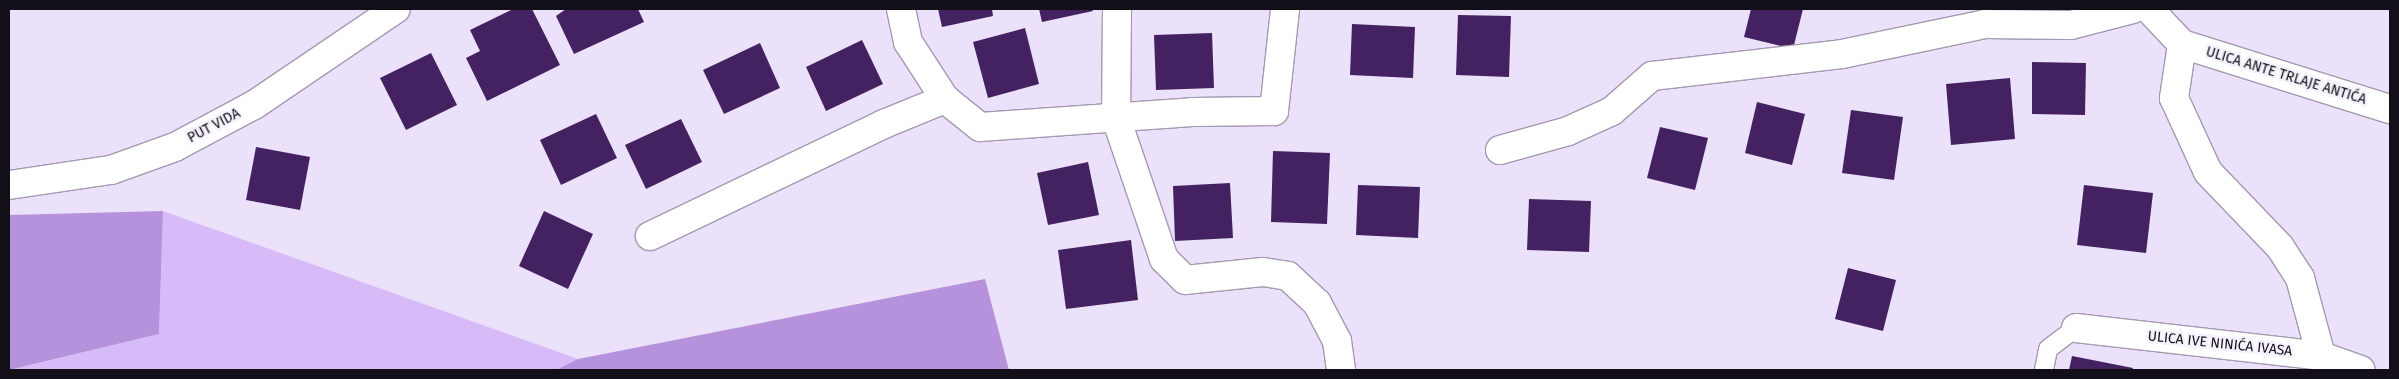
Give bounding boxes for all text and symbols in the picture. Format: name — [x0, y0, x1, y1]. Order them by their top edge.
street label: ULICA ANTE TRLAJE ANTIĆA — [2204, 44, 2368, 108]
street label: PUT VIDA — [185, 105, 243, 147]
street label: ULICA IVE NINIĆA IVASA — [2147, 328, 2293, 360]

